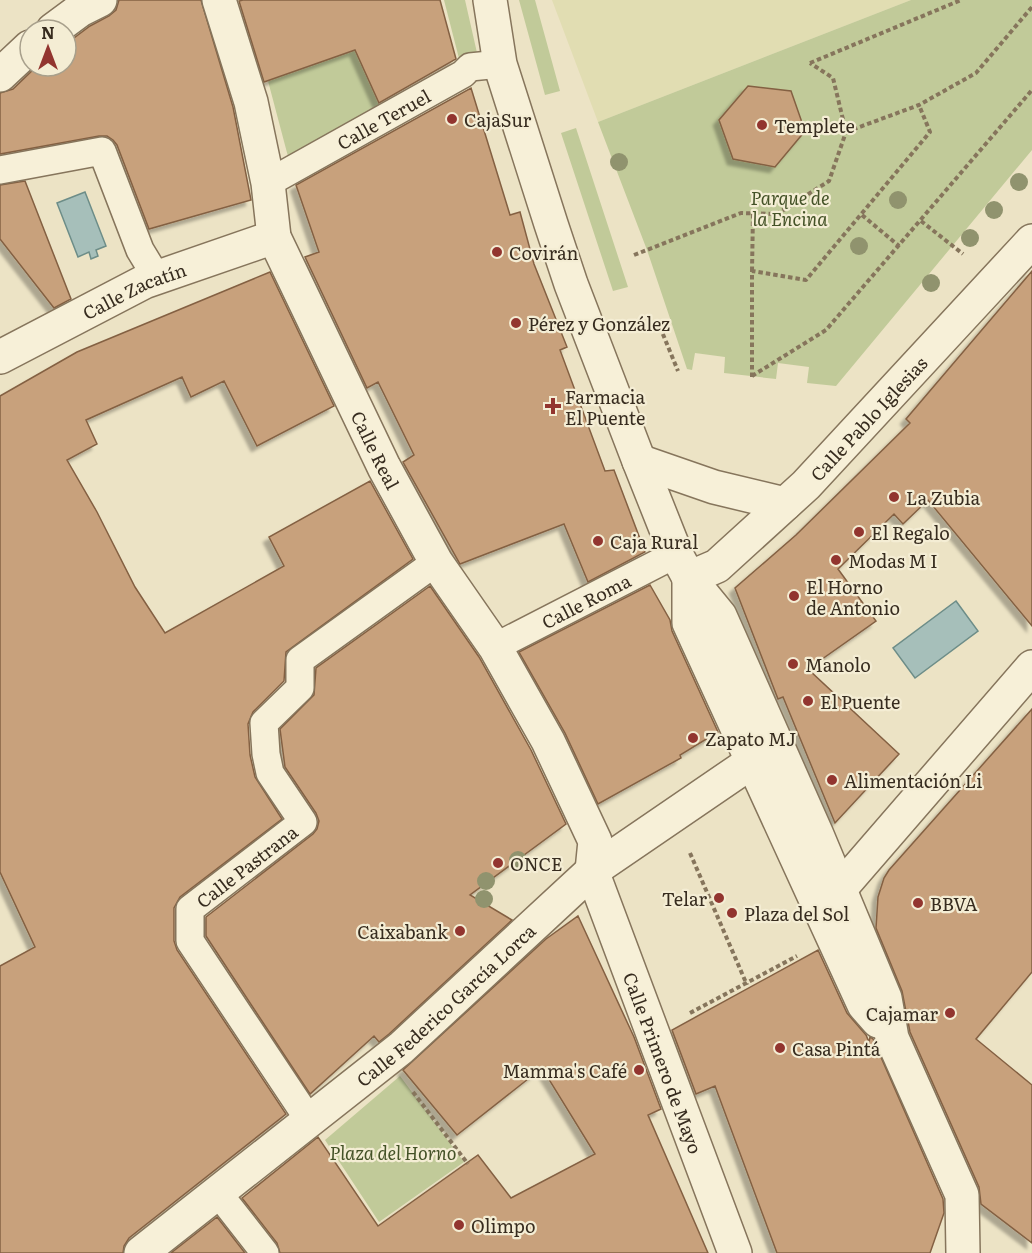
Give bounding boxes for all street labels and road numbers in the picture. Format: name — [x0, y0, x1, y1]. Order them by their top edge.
street label: Calle Teruel — [332, 82, 435, 156]
street label: Calle Zacatín — [77, 255, 190, 325]
street label: Calle Pablo Iglesias — [803, 350, 933, 487]
street label: Calle Real — [345, 406, 407, 494]
street label: Calle Roma — [536, 566, 635, 635]
street label: Calle Pastrana — [190, 818, 303, 914]
street label: Calle Federico García Lorca — [350, 917, 541, 1092]
street label: Calle Primero de Mayo — [617, 968, 710, 1157]

